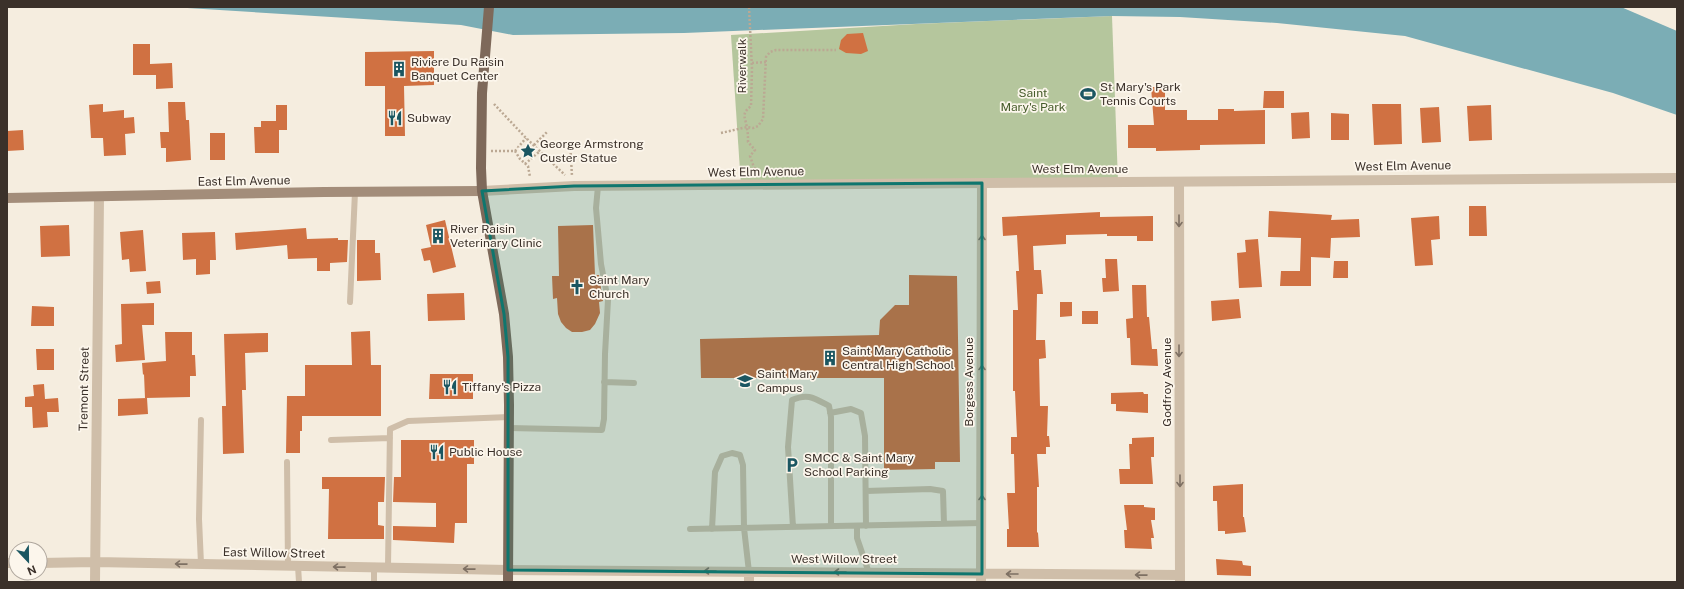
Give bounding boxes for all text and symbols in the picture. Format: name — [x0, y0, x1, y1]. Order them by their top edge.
street label: Riverwalk — [735, 38, 749, 93]
place label: Riviere Du Raisin Banquet Center — [411, 55, 504, 83]
building icon: Riviere Du Raisin Banquet Center — [390, 60, 408, 78]
place label: St Mary's Park Tennis Courts — [1100, 80, 1181, 108]
sports icon: St Mary's Park Tennis Courts — [1079, 85, 1097, 103]
park label: Saint Mary's Park — [1000, 86, 1066, 114]
restaurant icon: Subway — [386, 109, 404, 127]
place label: Subway — [407, 111, 452, 125]
place label: George Armstrong Custer Statue — [540, 137, 644, 165]
place icon: George Armstrong Custer Statue — [519, 142, 537, 160]
street label: West Elm Avenue — [1355, 158, 1452, 174]
street label: West Elm Avenue — [1032, 162, 1128, 176]
street label: West Elm Avenue — [708, 164, 805, 180]
street label: East Elm Avenue — [197, 173, 291, 189]
one-way arrow — [1175, 214, 1183, 227]
place label: River Raisin Veterinary Clinic — [450, 222, 542, 250]
building icon: River Raisin Veterinary Clinic — [429, 227, 447, 245]
one-way arrow — [978, 235, 986, 248]
place label: Saint Mary Church — [589, 273, 650, 301]
church icon: Saint Mary Church — [568, 278, 586, 296]
street label: Borgess Avenue — [962, 337, 976, 427]
street label: Godfroy Avenue — [1160, 337, 1174, 427]
place label: Saint Mary Catholic Central High School — [842, 344, 954, 372]
one-way arrow — [1175, 344, 1183, 357]
street label: Tremont Street — [76, 346, 92, 431]
building icon: Saint Mary Catholic Central High School — [821, 349, 839, 367]
one-way arrow — [978, 365, 986, 378]
place label: Saint Mary Campus — [757, 367, 818, 395]
school or university icon: Saint Mary Campus — [736, 372, 754, 390]
restaurant icon: Tiffany's Pizza — [441, 378, 459, 396]
place label: Tiffany's Pizza — [462, 380, 541, 394]
restaurant icon: Public House — [428, 443, 446, 461]
place label: Public House — [449, 445, 523, 459]
place label: SMCC & Saint Mary School Parking — [804, 451, 914, 479]
parking icon: SMCC & Saint Mary School Parking — [783, 456, 801, 474]
one-way arrow — [1176, 474, 1184, 487]
one-way arrow — [978, 495, 986, 508]
north arrow — [8, 541, 48, 581]
street label: East Willow Street — [223, 545, 326, 561]
street label: West Willow Street — [791, 552, 897, 566]
one-way arrow — [175, 560, 188, 568]
text: N — [26, 563, 38, 577]
one-way arrow — [333, 563, 346, 571]
one-way arrow — [463, 565, 476, 573]
one-way arrow — [704, 567, 717, 575]
one-way arrow — [834, 568, 847, 576]
one-way arrow — [1006, 570, 1019, 578]
one-way arrow — [1135, 571, 1148, 579]

